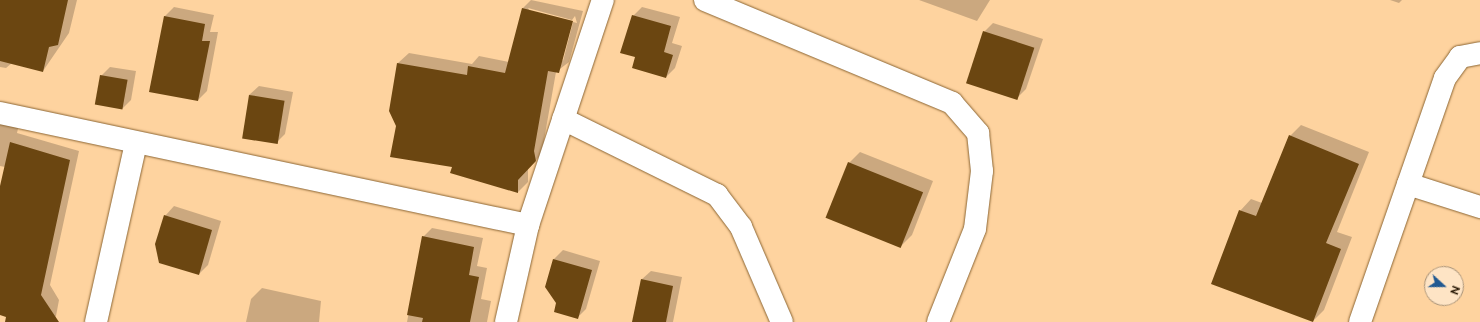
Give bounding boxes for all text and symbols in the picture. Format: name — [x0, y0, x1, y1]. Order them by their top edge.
north arrow — [1424, 266, 1464, 306]
text: N — [1447, 284, 1462, 296]

